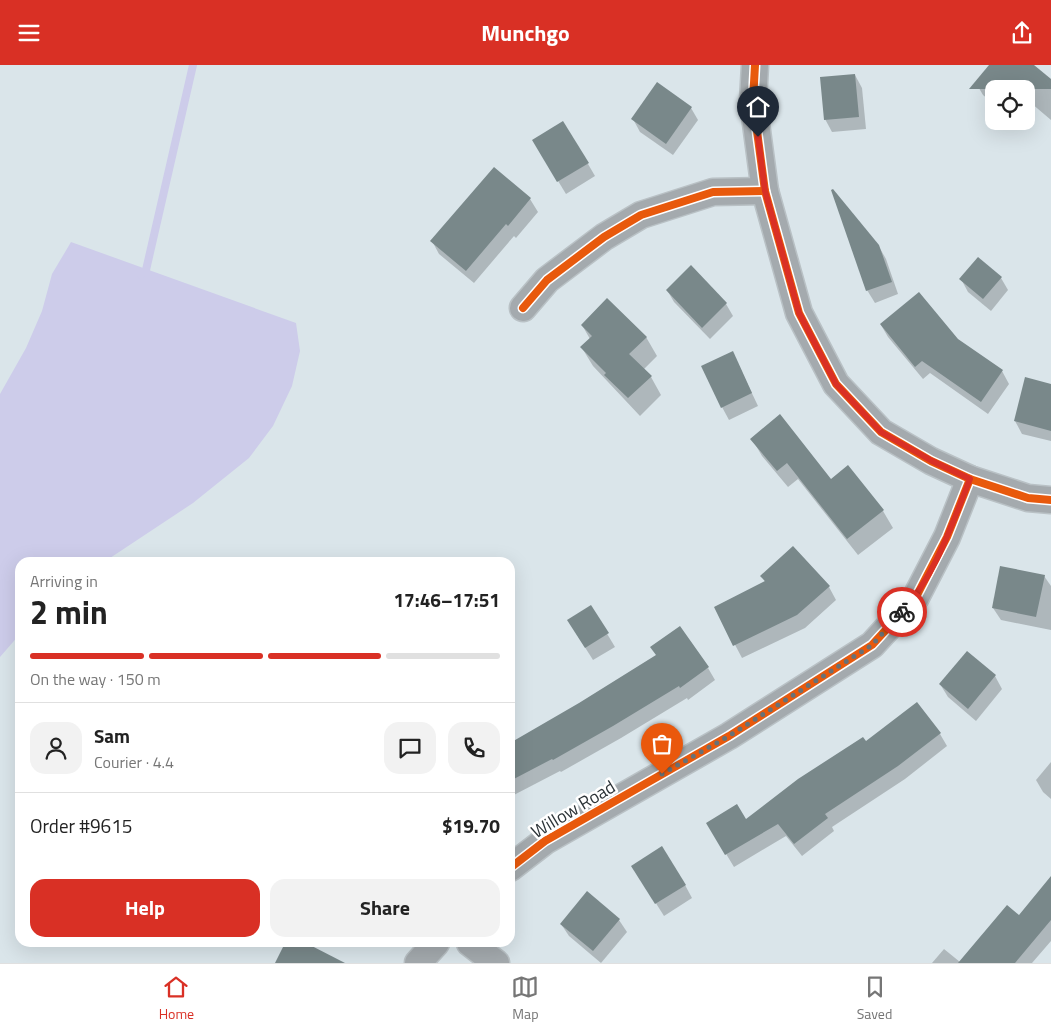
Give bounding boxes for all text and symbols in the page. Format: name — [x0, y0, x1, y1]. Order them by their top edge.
text: Munchgo — [481, 16, 570, 50]
icon: menu — [15, 19, 43, 47]
icon: share — [1008, 19, 1036, 47]
map controls — [985, 80, 1035, 130]
button: locate — [985, 80, 1035, 130]
pin — [737, 86, 779, 137]
icon: home — [744, 93, 772, 121]
text: Arriving in — [30, 569, 98, 593]
text: 17:46–17:51 — [393, 585, 500, 614]
courier — [877, 587, 927, 637]
text: 2 min — [30, 588, 108, 636]
icon: bike — [888, 598, 916, 626]
text: On the way · 150 m — [30, 667, 161, 691]
text: Sam — [94, 721, 130, 750]
button: person — [30, 722, 82, 774]
button: chat — [384, 722, 436, 774]
button: phone — [448, 722, 500, 774]
pin — [641, 723, 683, 774]
icon: bag — [648, 730, 676, 758]
text: Courier · 4.4 — [94, 750, 174, 774]
street label: Willow Road — [526, 773, 620, 845]
text: Order #9615 — [30, 811, 132, 840]
text: $19.70 — [442, 811, 500, 840]
button: Help — [30, 879, 260, 937]
button: Share — [270, 879, 500, 937]
tab: Home — [159, 973, 194, 1024]
tab: Map — [511, 973, 539, 1024]
tab: Saved — [857, 973, 892, 1024]

